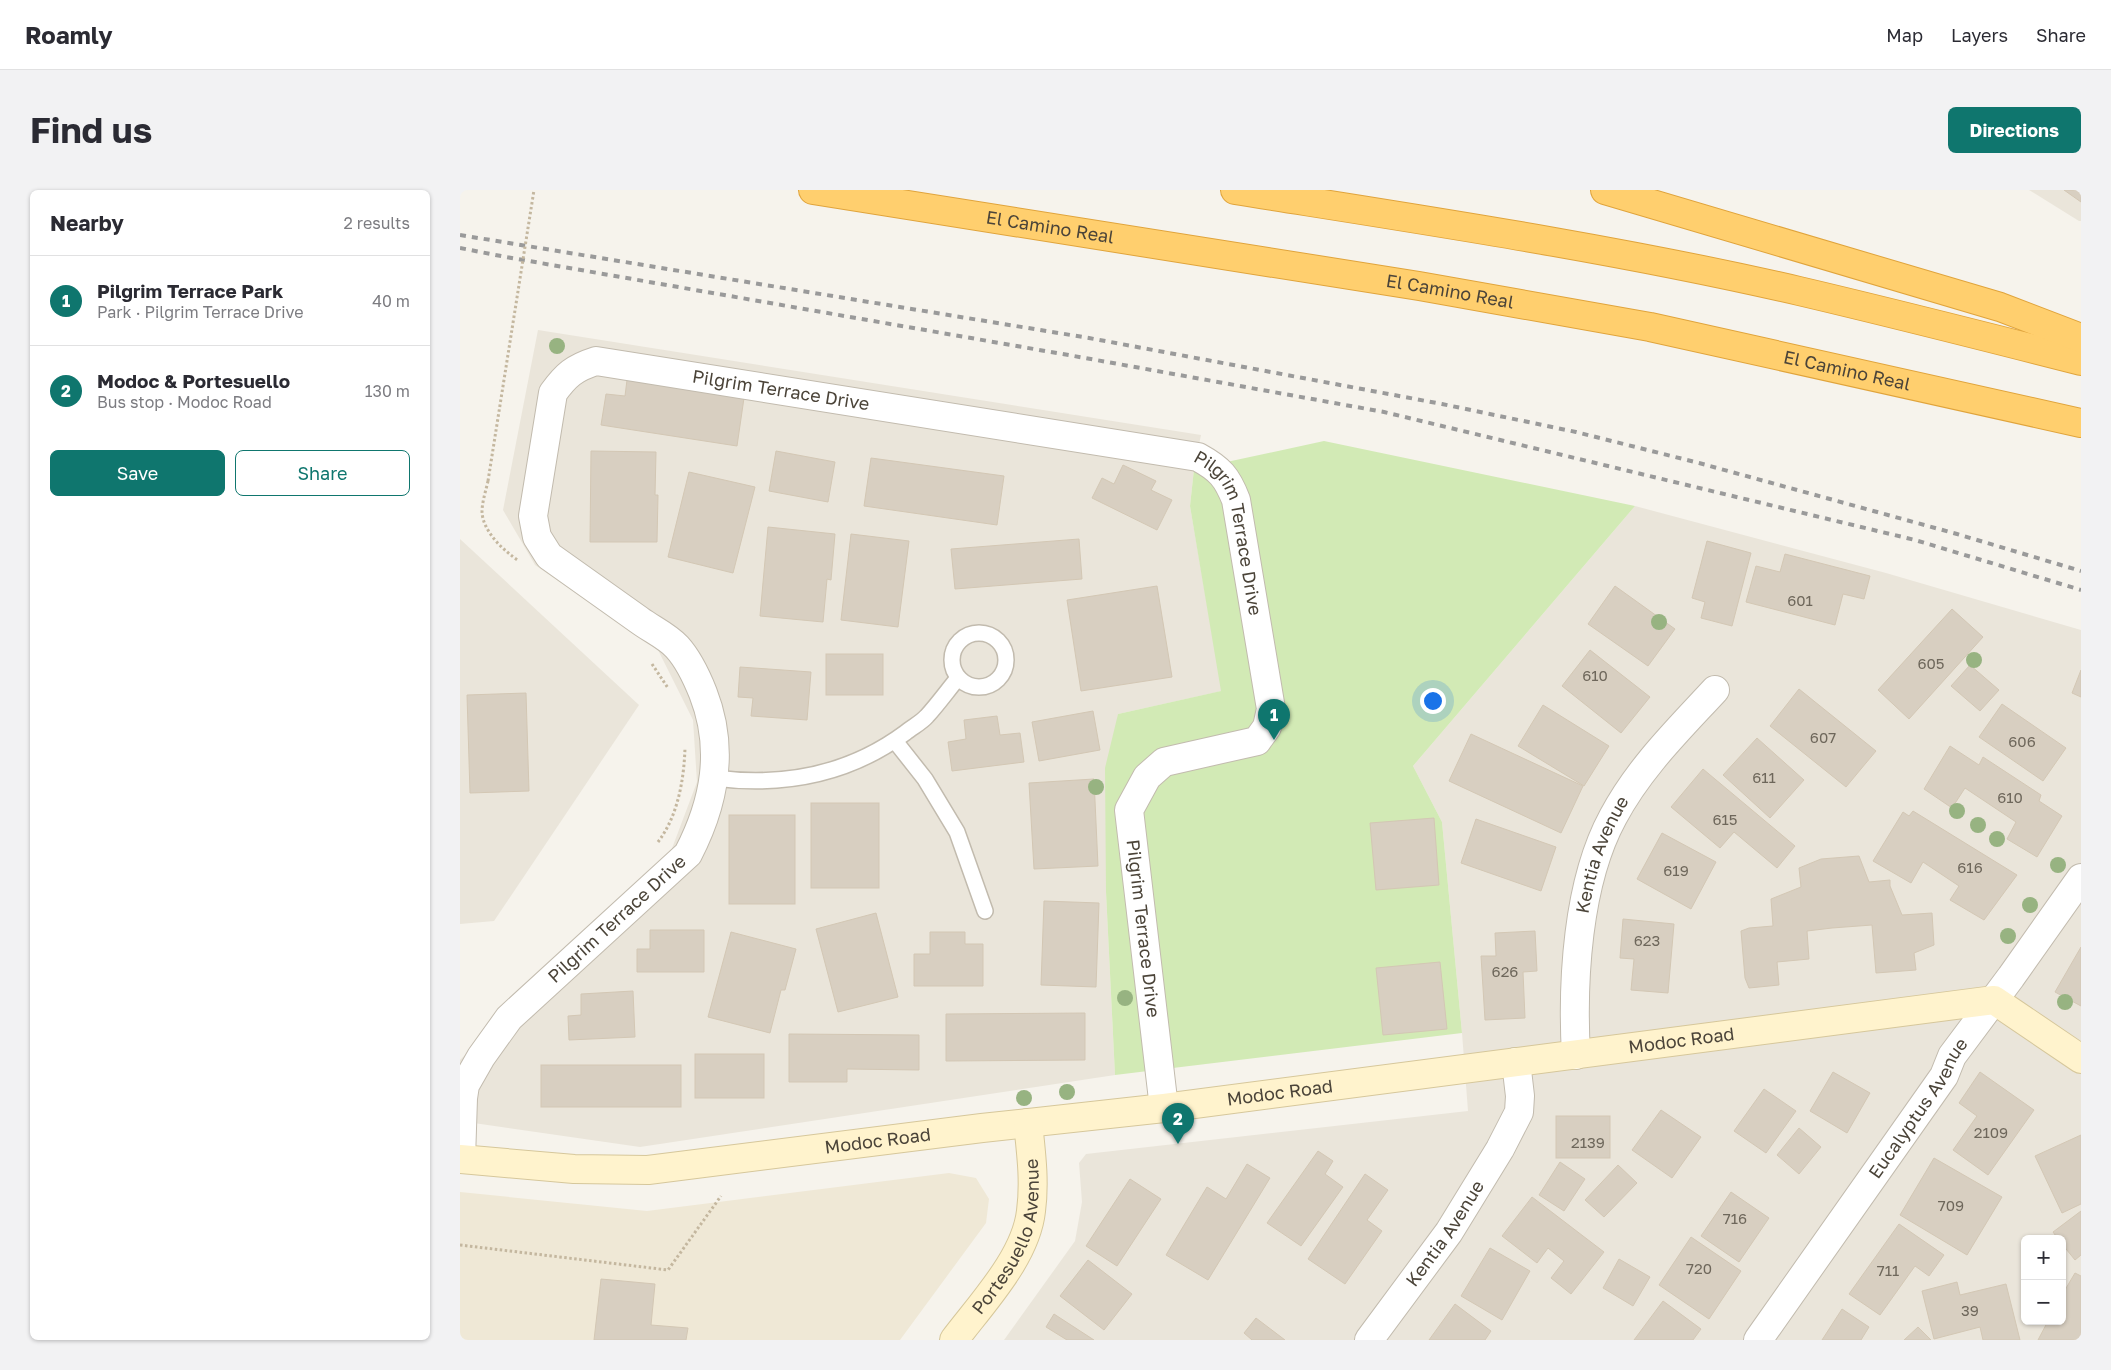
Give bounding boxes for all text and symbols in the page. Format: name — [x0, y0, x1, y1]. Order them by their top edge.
text: Roamly — [25, 20, 113, 49]
text: Map — [1886, 24, 1923, 46]
text: Layers — [1951, 24, 2008, 46]
text: Share — [2036, 24, 2086, 46]
button: Directions — [1948, 107, 2081, 153]
text: Find us — [30, 109, 152, 151]
street label: El Camino Real — [985, 206, 1116, 248]
text: Nearby — [50, 210, 124, 236]
text: 2 results — [344, 213, 410, 233]
street label: El Camino Real — [1385, 269, 1516, 313]
text: Pilgrim Terrace Park — [97, 279, 283, 302]
text: 1 — [62, 291, 70, 311]
text: 40 m — [372, 291, 410, 311]
text: Park · Pilgrim Terrace Drive — [97, 302, 303, 322]
street label: El Camino Real — [1782, 345, 1913, 395]
street label: Pilgrim Terrace Drive — [691, 365, 871, 414]
text: Modoc & Portesuello — [97, 369, 290, 392]
text: 2 — [61, 381, 71, 401]
text: 130 m — [365, 381, 410, 401]
text: Bus stop · Modoc Road — [97, 392, 272, 412]
street label: Pilgrim Terrace Drive — [1191, 445, 1267, 617]
button: Save — [50, 450, 225, 496]
button: Share — [235, 450, 410, 496]
house number: 601 — [1787, 591, 1813, 609]
house number: 605 — [1917, 654, 1945, 672]
house number: 610 — [1582, 666, 1608, 684]
your location — [1420, 688, 1446, 714]
pin: 1 — [1258, 699, 1290, 740]
house number: 607 — [1810, 728, 1836, 746]
house number: 606 — [2008, 732, 2036, 750]
house number: 611 — [1752, 768, 1776, 786]
house number: 610 — [1997, 788, 2023, 806]
street label: Kentia Avenue — [1571, 791, 1633, 915]
house number: 615 — [1712, 810, 1738, 828]
street label: Pilgrim Terrace Drive — [1123, 838, 1165, 1019]
street label: Pilgrim Terrace Drive — [543, 850, 690, 987]
house number: 616 — [1957, 858, 1983, 876]
house number: 619 — [1663, 861, 1689, 879]
house number: 623 — [1634, 931, 1660, 949]
house number: 626 — [1492, 962, 1518, 980]
street label: Modoc Road — [1627, 1022, 1736, 1057]
street label: Eucalyptus Avenue — [1863, 1033, 1972, 1182]
street label: Modoc Road — [1225, 1074, 1334, 1110]
pin: 2 — [1162, 1103, 1194, 1144]
street label: Modoc Road — [823, 1123, 932, 1158]
house number: 2109 — [1974, 1123, 2008, 1141]
house number: 2139 — [1571, 1133, 1605, 1151]
street label: Portesuello Avenue — [967, 1158, 1043, 1318]
street label: Kentia Avenue — [1401, 1176, 1488, 1290]
house number: 709 — [1938, 1196, 1964, 1214]
house number: 716 — [1723, 1209, 1747, 1227]
map controls — [2021, 1235, 2066, 1325]
button: + — [2021, 1235, 2066, 1280]
house number: 720 — [1686, 1259, 1712, 1277]
house number: 711 — [1877, 1261, 1899, 1279]
button: − — [2021, 1280, 2066, 1325]
house number: 39 — [1961, 1301, 1979, 1319]

